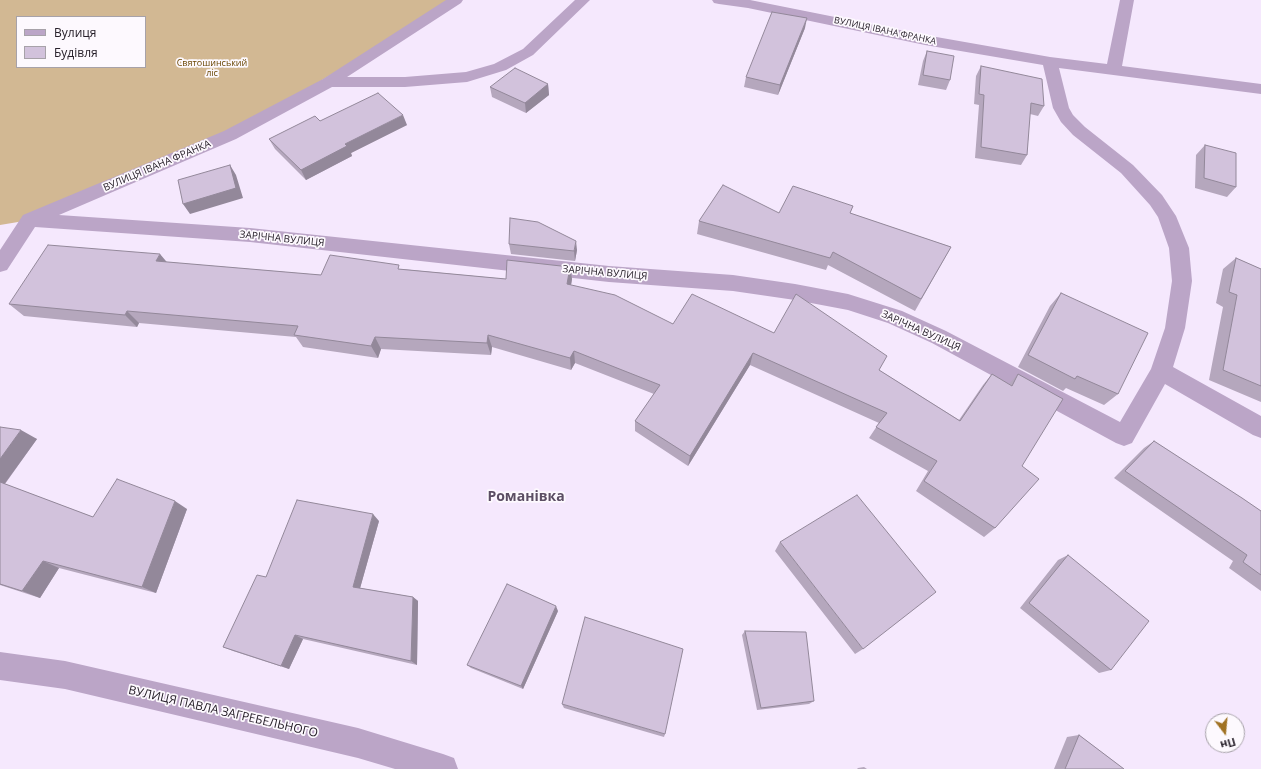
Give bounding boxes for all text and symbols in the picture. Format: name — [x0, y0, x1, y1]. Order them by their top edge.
street label: ВУЛИЦЯ ІВАНА ФРАНКА — [833, 15, 937, 47]
legend — [16, 16, 146, 68]
text: Вулиця — [54, 24, 96, 41]
text: Будівля — [54, 44, 98, 61]
park label: Святошинський ліс — [177, 58, 247, 79]
street label: ВУЛИЦЯ ІВАНА ФРАНКА — [101, 138, 213, 194]
street label: ЗАРІЧНА ВУЛИЦЯ — [239, 229, 325, 249]
street label: ЗАРІЧНА ВУЛИЦЯ — [562, 263, 648, 283]
street label: ЗАРІЧНА ВУЛИЦЯ — [880, 308, 962, 354]
district label: Романівка — [487, 489, 565, 505]
street label: ВУЛИЦЯ ПАВЛА ЗАГРЕБЕЛЬНОГО — [127, 683, 319, 741]
north arrow — [1205, 713, 1245, 753]
text: Пн — [1219, 735, 1238, 753]

